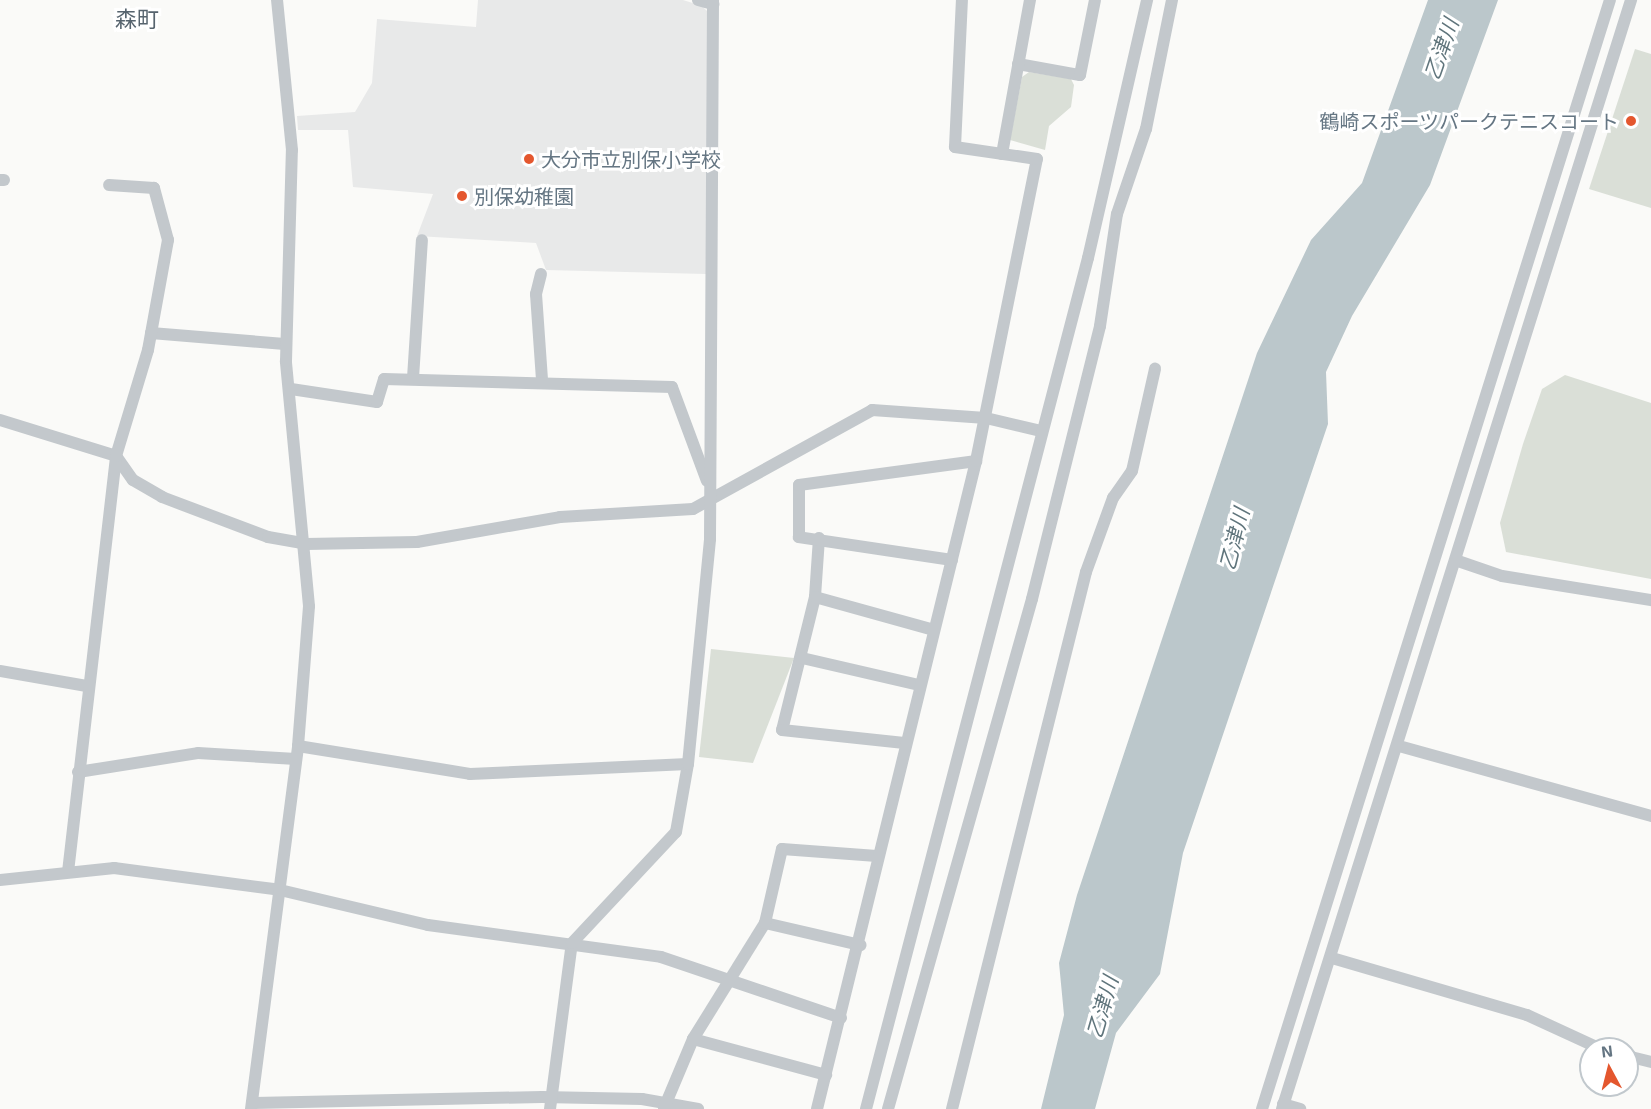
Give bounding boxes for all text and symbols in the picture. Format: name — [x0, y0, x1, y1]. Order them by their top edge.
district label: 森町 — [115, 6, 159, 32]
water label: 乙津川 — [1419, 15, 1463, 83]
place label: 鶴崎スポーツパークテニスコート — [1319, 109, 1619, 133]
marker: 鶴崎スポーツパークテニスコート — [1624, 114, 1638, 128]
place label: 大分市立別保小学校 — [541, 147, 721, 171]
marker: 大分市立別保小学校 — [522, 152, 536, 166]
place label: 別保幼稚園 — [474, 184, 574, 208]
marker: 別保幼稚園 — [455, 189, 469, 203]
water label: 乙津川 — [1214, 505, 1254, 573]
water label: 乙津川 — [1081, 973, 1123, 1041]
north arrow — [1579, 1037, 1639, 1097]
text: N — [1600, 1040, 1614, 1061]

